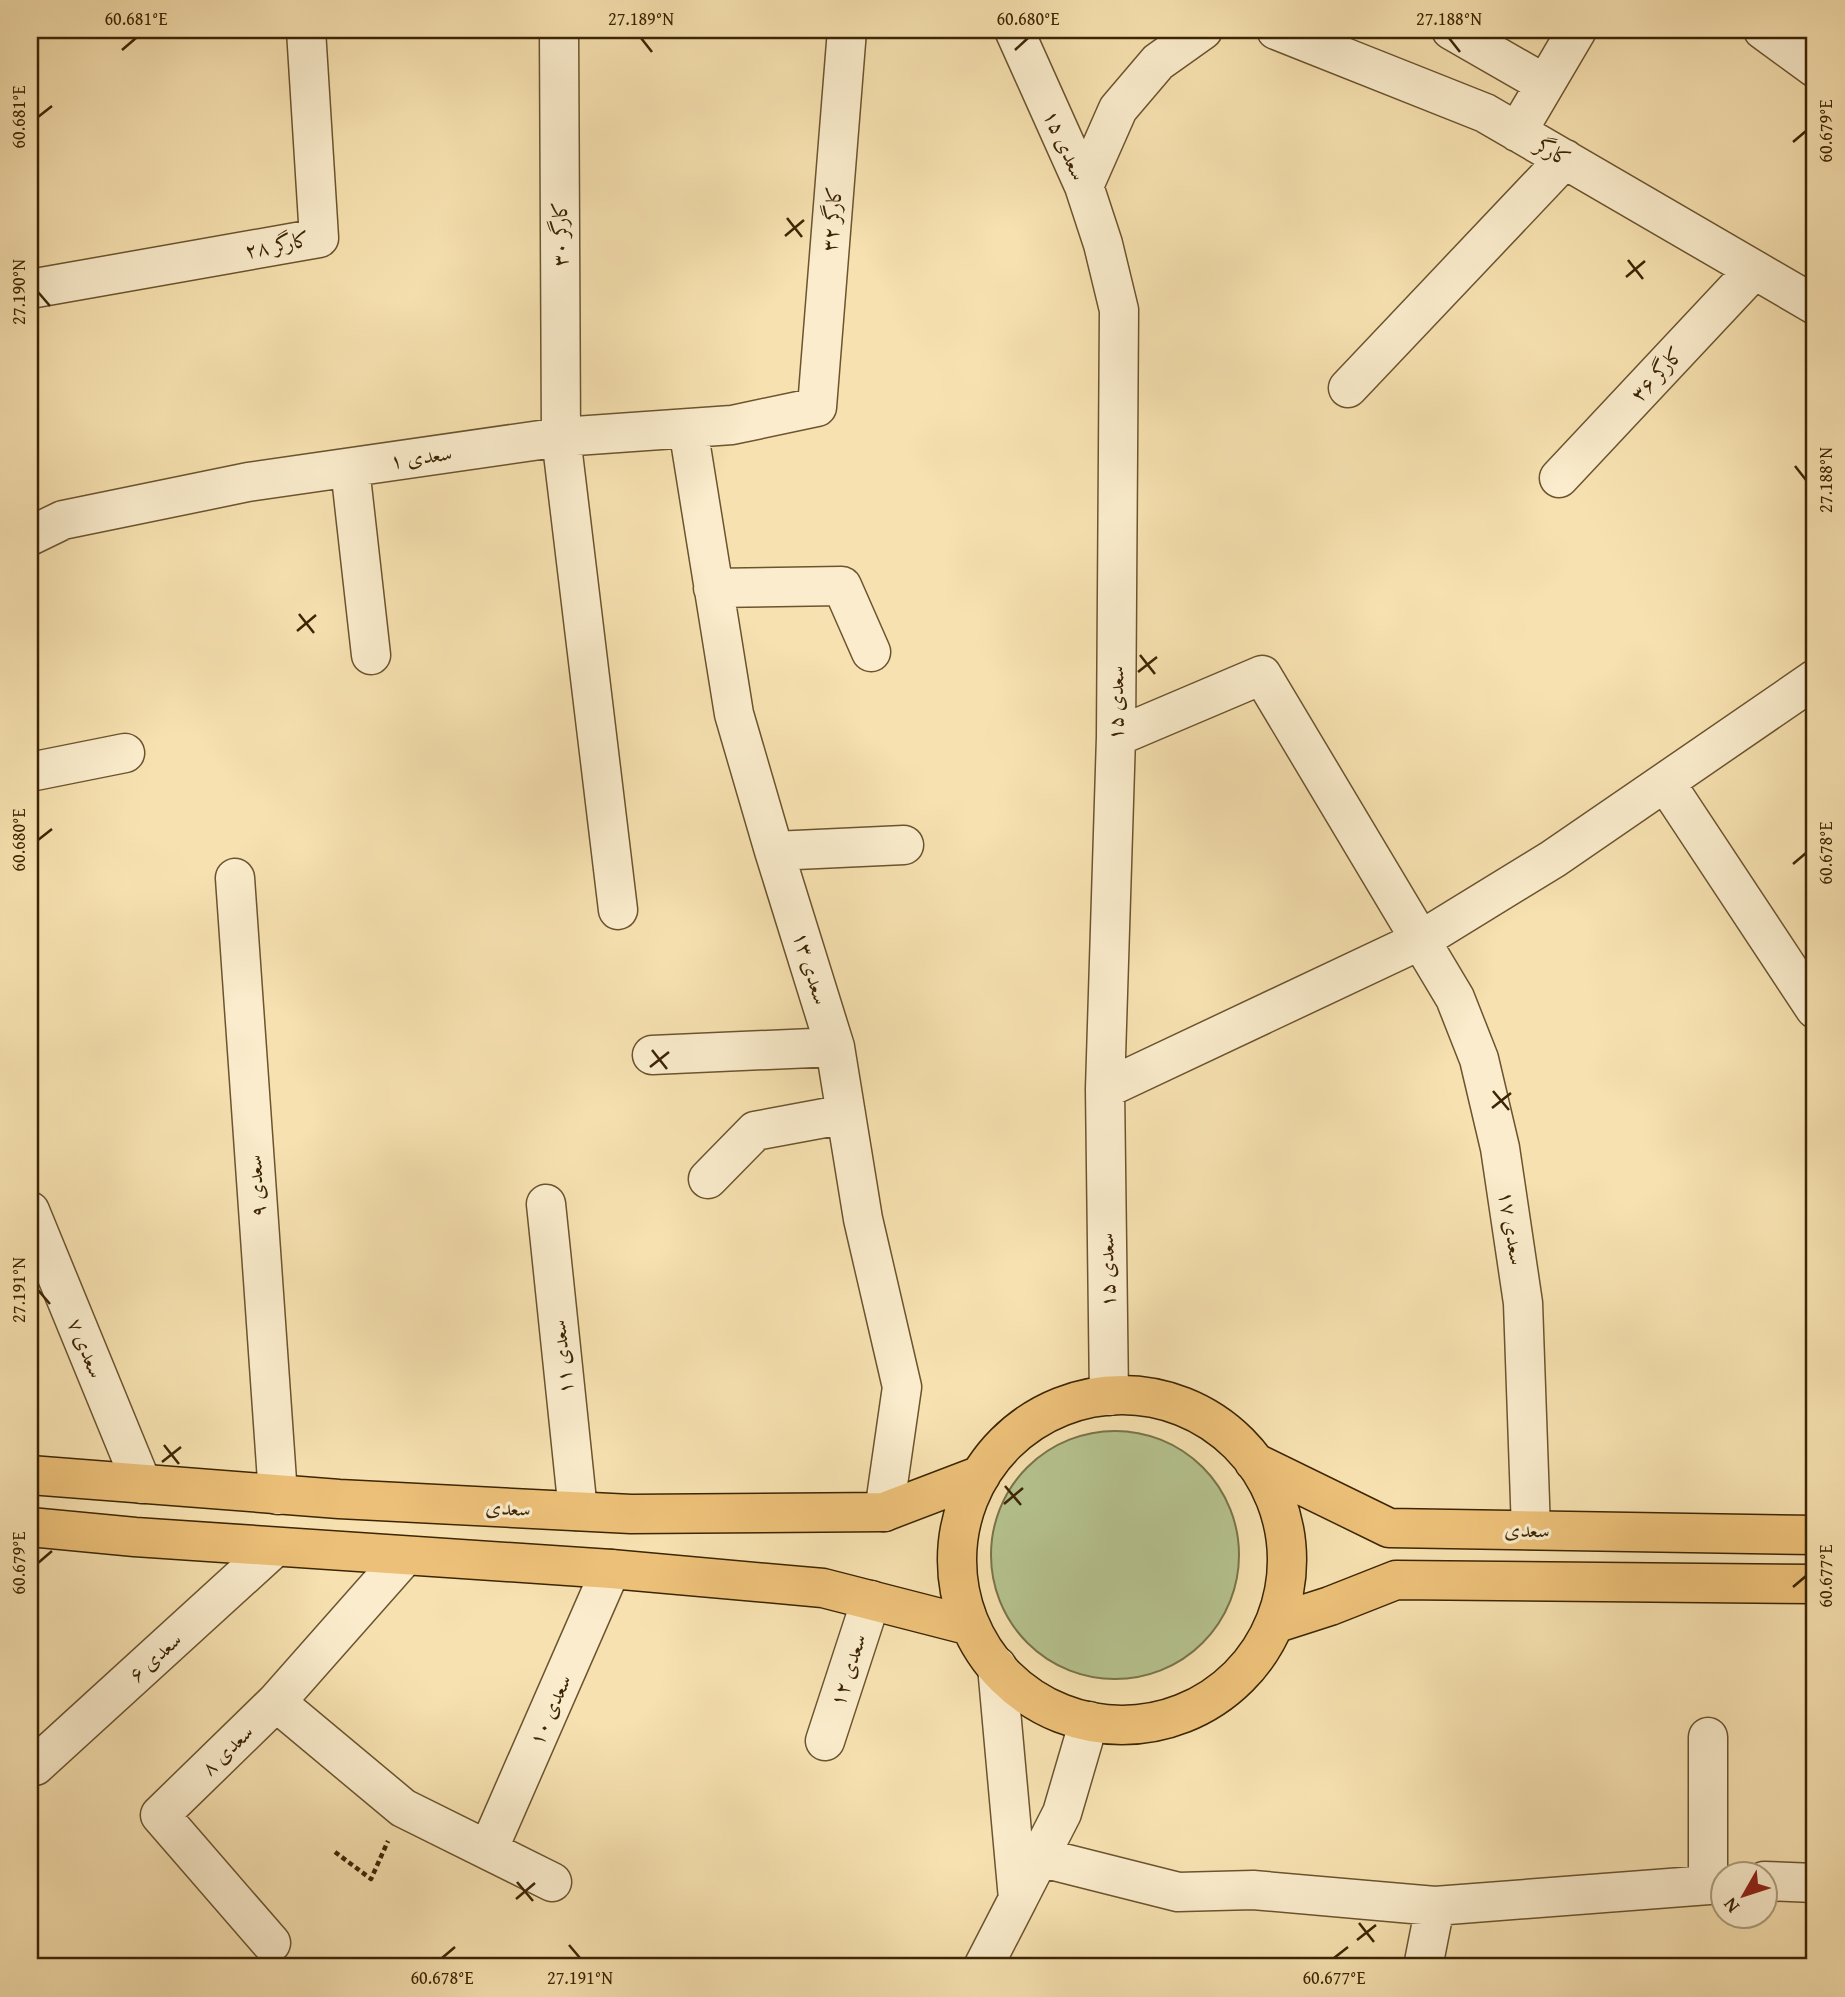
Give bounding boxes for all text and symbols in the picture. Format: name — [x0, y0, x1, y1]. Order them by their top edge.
text: 60.681°E — [104, 5, 168, 32]
text: 27.189°N — [608, 5, 674, 32]
text: 60.680°E — [996, 5, 1060, 32]
text: 27.188°N — [1416, 5, 1482, 32]
text: 60.681°E — [5, 85, 32, 149]
text: 60.679°E — [1812, 99, 1839, 163]
street label: سعدی ۱۵ — [1036, 104, 1095, 185]
street label: کارگر — [1528, 128, 1577, 174]
street label: کارگر ۳۲ — [813, 185, 850, 253]
street label: کارگر ۳۰ — [544, 201, 575, 267]
street label: کارگر ۲۸ — [242, 223, 312, 266]
text: 27.190°N — [5, 259, 32, 325]
street label: کارگر ۳۶ — [1623, 339, 1690, 408]
street label: سعدی ۱ — [388, 437, 454, 476]
text: 27.188°N — [1812, 447, 1839, 513]
street label: سعدی ۱۵ — [1099, 665, 1132, 741]
text: 60.680°E — [5, 808, 32, 872]
text: 60.678°E — [1812, 821, 1839, 885]
street label: سعدی ۱۳ — [786, 928, 837, 1008]
street label: سعدی ۹ — [238, 1154, 273, 1218]
street label: سعدی ۱۷ — [1491, 1189, 1534, 1267]
street label: سعدی ۱۵ — [1090, 1232, 1123, 1308]
text: 27.191°N — [5, 1257, 32, 1323]
street label: سعدی ۷ — [60, 1313, 113, 1383]
street label: سعدی ۱۱ — [542, 1318, 581, 1396]
street label: سعدی — [484, 1491, 532, 1524]
street label: سعدی — [1504, 1514, 1550, 1545]
text: 60.679°E — [5, 1531, 32, 1595]
text: 60.677°E — [1812, 1544, 1839, 1608]
street label: سعدی ۶ — [121, 1624, 188, 1689]
street label: سعدی ۱۲ — [821, 1630, 874, 1710]
street label: سعدی ۱۰ — [520, 1669, 579, 1750]
street label: سعدی ۸ — [193, 1717, 260, 1782]
north arrow — [1708, 1860, 1778, 1930]
text: N — [1716, 1892, 1746, 1919]
text: 60.678°E — [410, 1964, 474, 1991]
text: 27.191°N — [547, 1964, 613, 1991]
text: 60.677°E — [1302, 1964, 1366, 1991]

